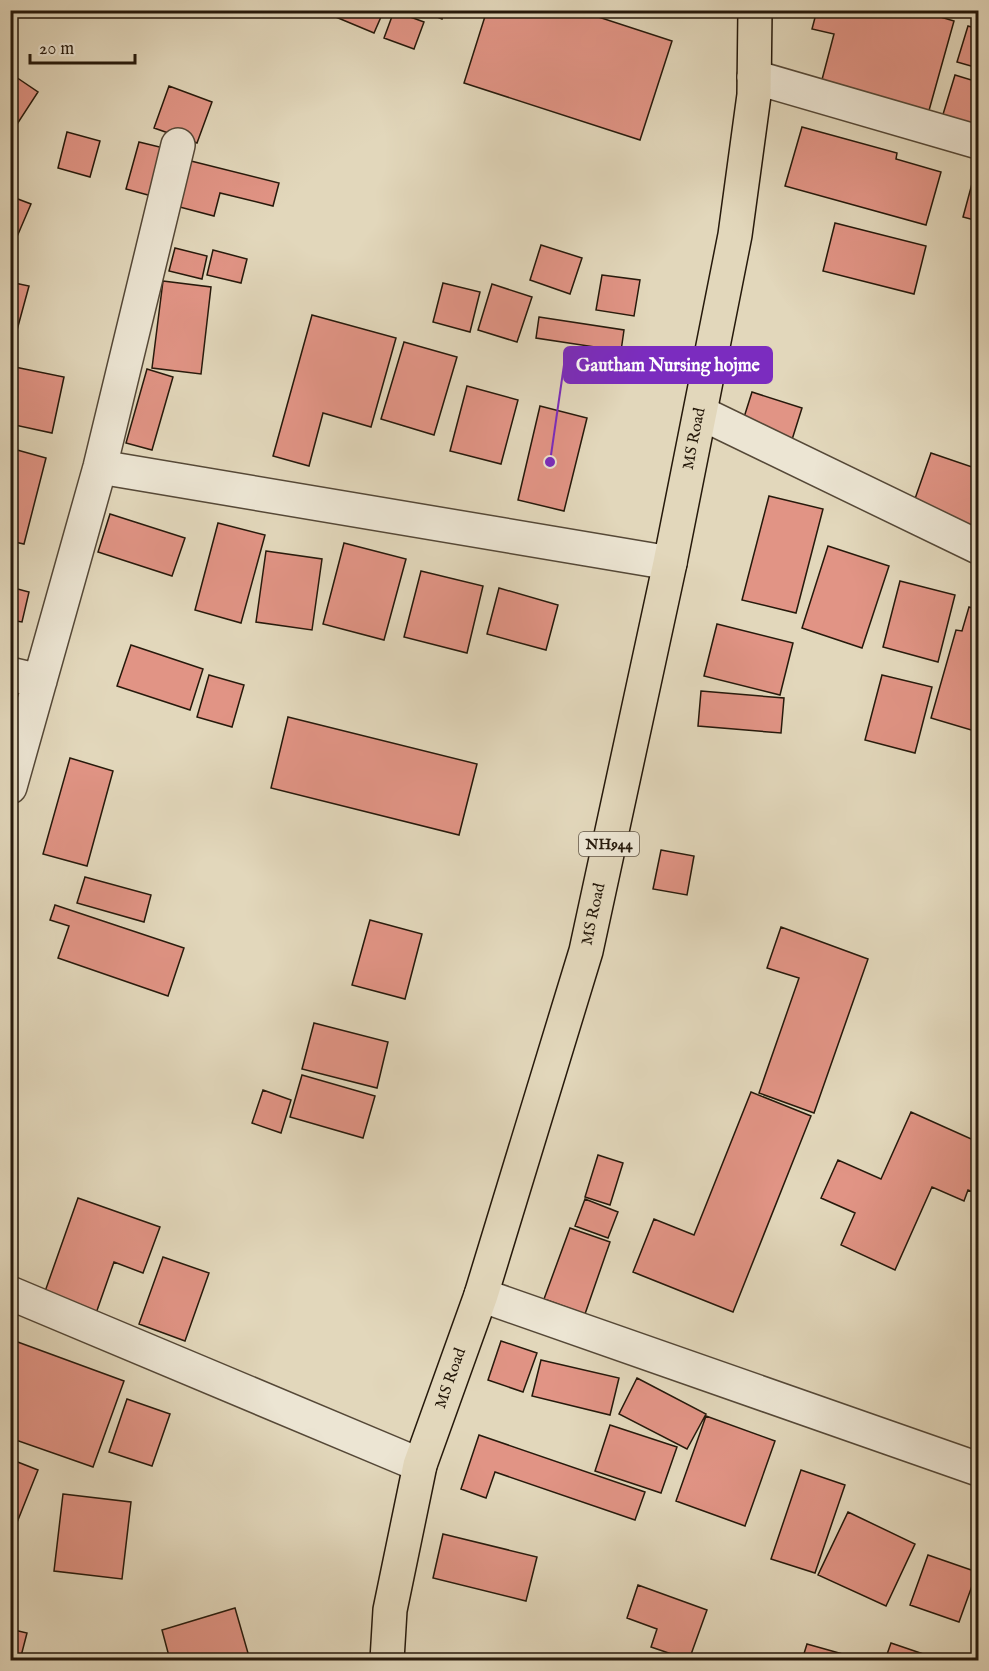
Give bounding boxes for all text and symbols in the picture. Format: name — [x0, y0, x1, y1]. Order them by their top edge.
scale bar — [30, 27, 135, 65]
text: 20 m — [39, 38, 74, 61]
callout: Gautham Nursing hojme — [564, 347, 772, 383]
text: Gautham Nursing hojme — [576, 355, 761, 378]
street label: MS Road — [679, 406, 711, 472]
road number: NH944 — [579, 832, 639, 856]
street label: MS Road — [578, 881, 610, 947]
street label: MS Road — [431, 1345, 471, 1412]

